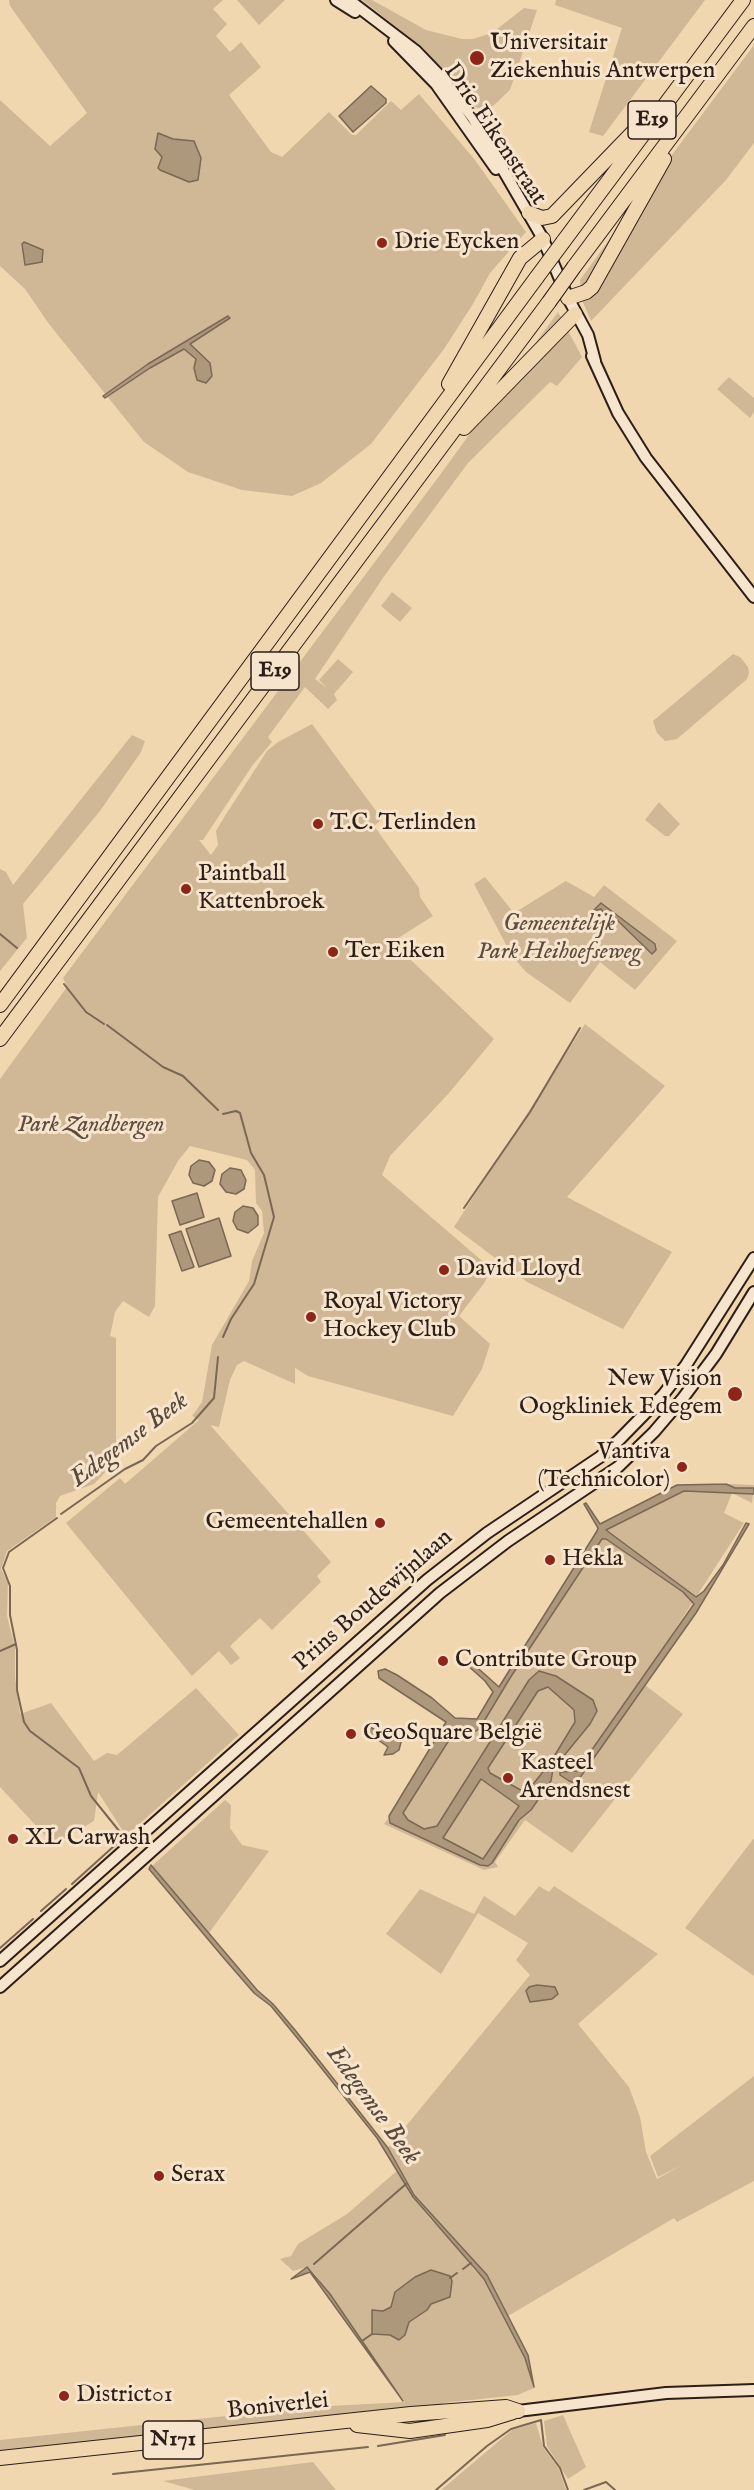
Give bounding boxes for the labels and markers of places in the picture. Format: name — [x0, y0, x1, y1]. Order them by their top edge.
place label: Universitair Ziekenhuis Antwerpen — [490, 30, 715, 86]
marker: Universitair Ziekenhuis Antwerpen — [468, 49, 486, 67]
place label: Drie Eycken — [394, 229, 519, 257]
marker: Drie Eycken — [375, 236, 389, 250]
place label: T.C. Terlinden — [330, 810, 476, 838]
marker: T.C. Terlinden — [311, 817, 325, 831]
place label: Paintball Kattenbroek — [198, 861, 324, 917]
marker: Paintball Kattenbroek — [179, 882, 193, 896]
place label: Ter Eiken — [345, 938, 445, 966]
marker: Ter Eiken — [326, 945, 340, 959]
place label: David Lloyd — [456, 1256, 581, 1284]
marker: David Lloyd — [437, 1263, 451, 1277]
place label: Royal Victory Hockey Club — [323, 1289, 462, 1345]
marker: Royal Victory Hockey Club — [304, 1310, 318, 1324]
place label: New Vision Oogkliniek Edegem — [519, 1366, 722, 1422]
marker: New Vision Oogkliniek Edegem — [726, 1385, 744, 1403]
place label: Vantiva (Technicolor) — [538, 1439, 670, 1495]
marker: Vantiva (Technicolor) — [675, 1460, 689, 1474]
place label: Gemeentehallen — [205, 1509, 368, 1537]
marker: Gemeentehallen — [373, 1516, 387, 1530]
place label: Hekla — [562, 1546, 623, 1574]
marker: Hekla — [543, 1553, 557, 1567]
place label: Contribute Group — [455, 1647, 637, 1675]
marker: Contribute Group — [436, 1654, 450, 1668]
place label: GeoSquare België — [363, 1720, 542, 1748]
marker: GeoSquare België — [344, 1727, 358, 1741]
place label: Kasteel Arendsnest — [520, 1750, 631, 1806]
marker: Kasteel Arendsnest — [501, 1771, 515, 1785]
place label: XL Carwash — [25, 1825, 150, 1853]
marker: XL Carwash — [6, 1832, 20, 1846]
place label: Serax — [171, 2162, 225, 2190]
marker: Serax — [152, 2169, 166, 2183]
place label: District01 — [76, 2382, 173, 2410]
marker: District01 — [57, 2389, 71, 2403]

